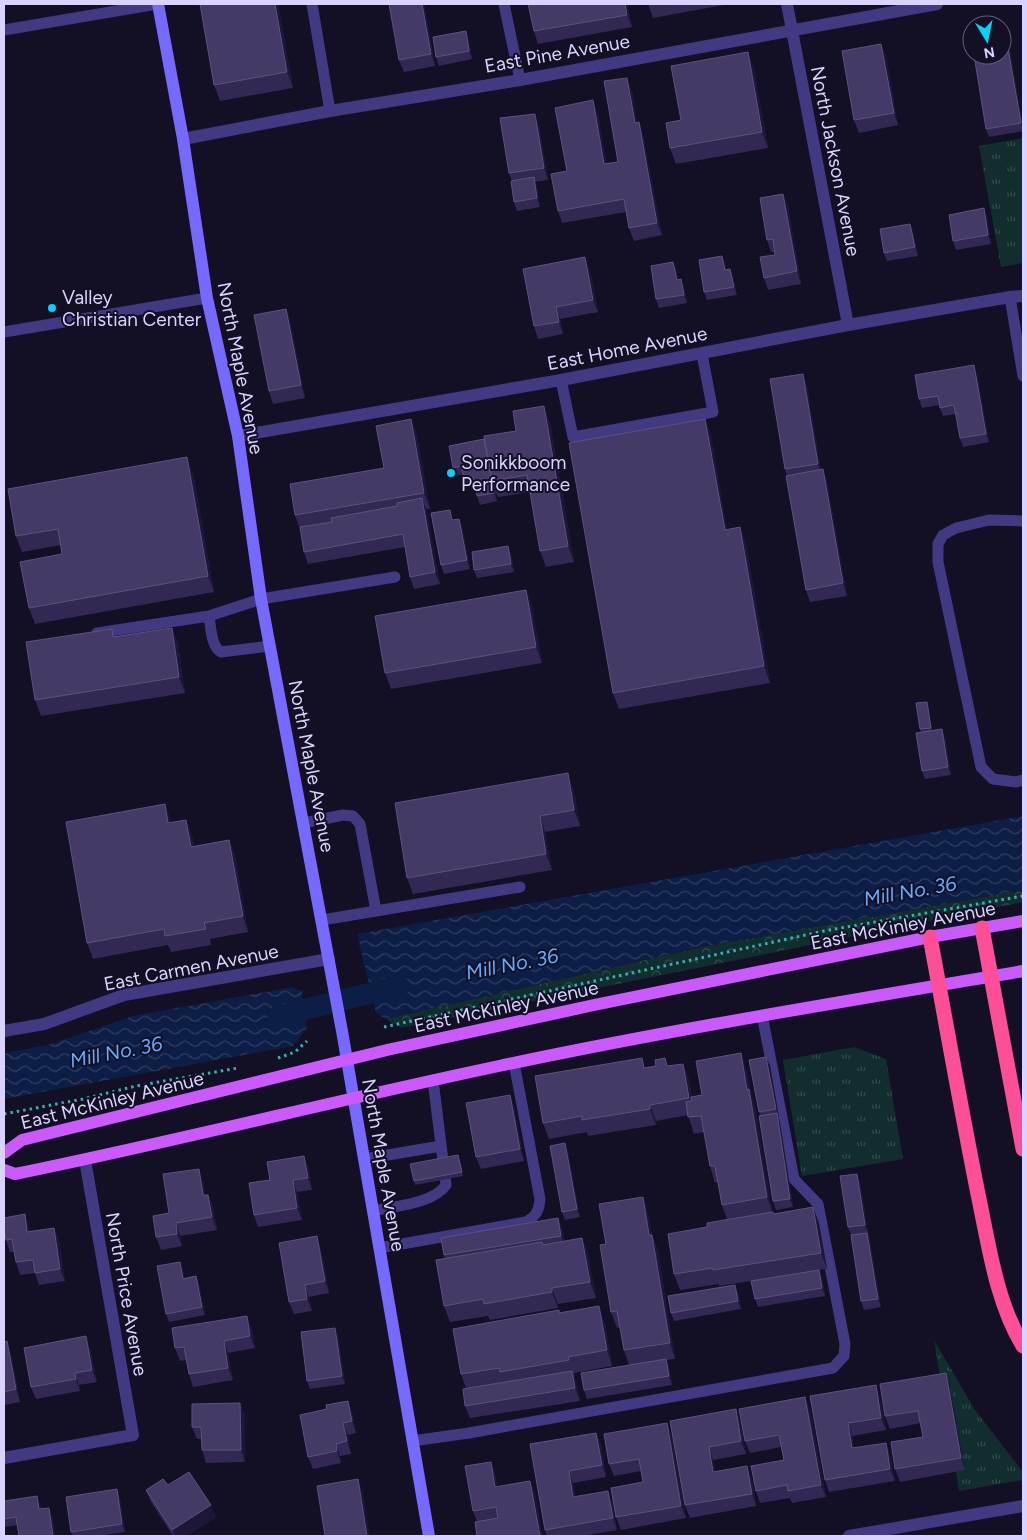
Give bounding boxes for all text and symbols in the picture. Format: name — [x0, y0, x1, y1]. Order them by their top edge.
north arrow — [962, 15, 1012, 65]
street label: East Pine Avenue — [483, 29, 631, 78]
text: N — [982, 43, 996, 62]
street label: North Jackson Avenue — [806, 64, 865, 258]
street label: North Maple Avenue — [213, 280, 269, 456]
place label: Valley Christian Center — [62, 286, 202, 331]
marker: Valley Christian Center — [46, 302, 58, 314]
street label: East Home Avenue — [545, 322, 709, 375]
place label: Sonikkboom Performance — [461, 451, 570, 496]
marker: Sonikkboom Performance — [445, 467, 457, 479]
street label: North Maple Avenue — [284, 678, 340, 854]
water label: Mill No. 36 — [862, 871, 959, 911]
street label: East McKinley Avenue — [809, 896, 998, 955]
street label: East Carmen Avenue — [102, 939, 280, 996]
water label: Mill No. 36 — [464, 943, 561, 985]
street label: East McKinley Avenue — [412, 976, 600, 1037]
water label: Mill No. 36 — [68, 1031, 165, 1073]
street label: East McKinley Avenue — [18, 1067, 206, 1134]
street label: North Maple Avenue — [357, 1077, 410, 1253]
street label: North Price Avenue — [101, 1210, 152, 1378]

